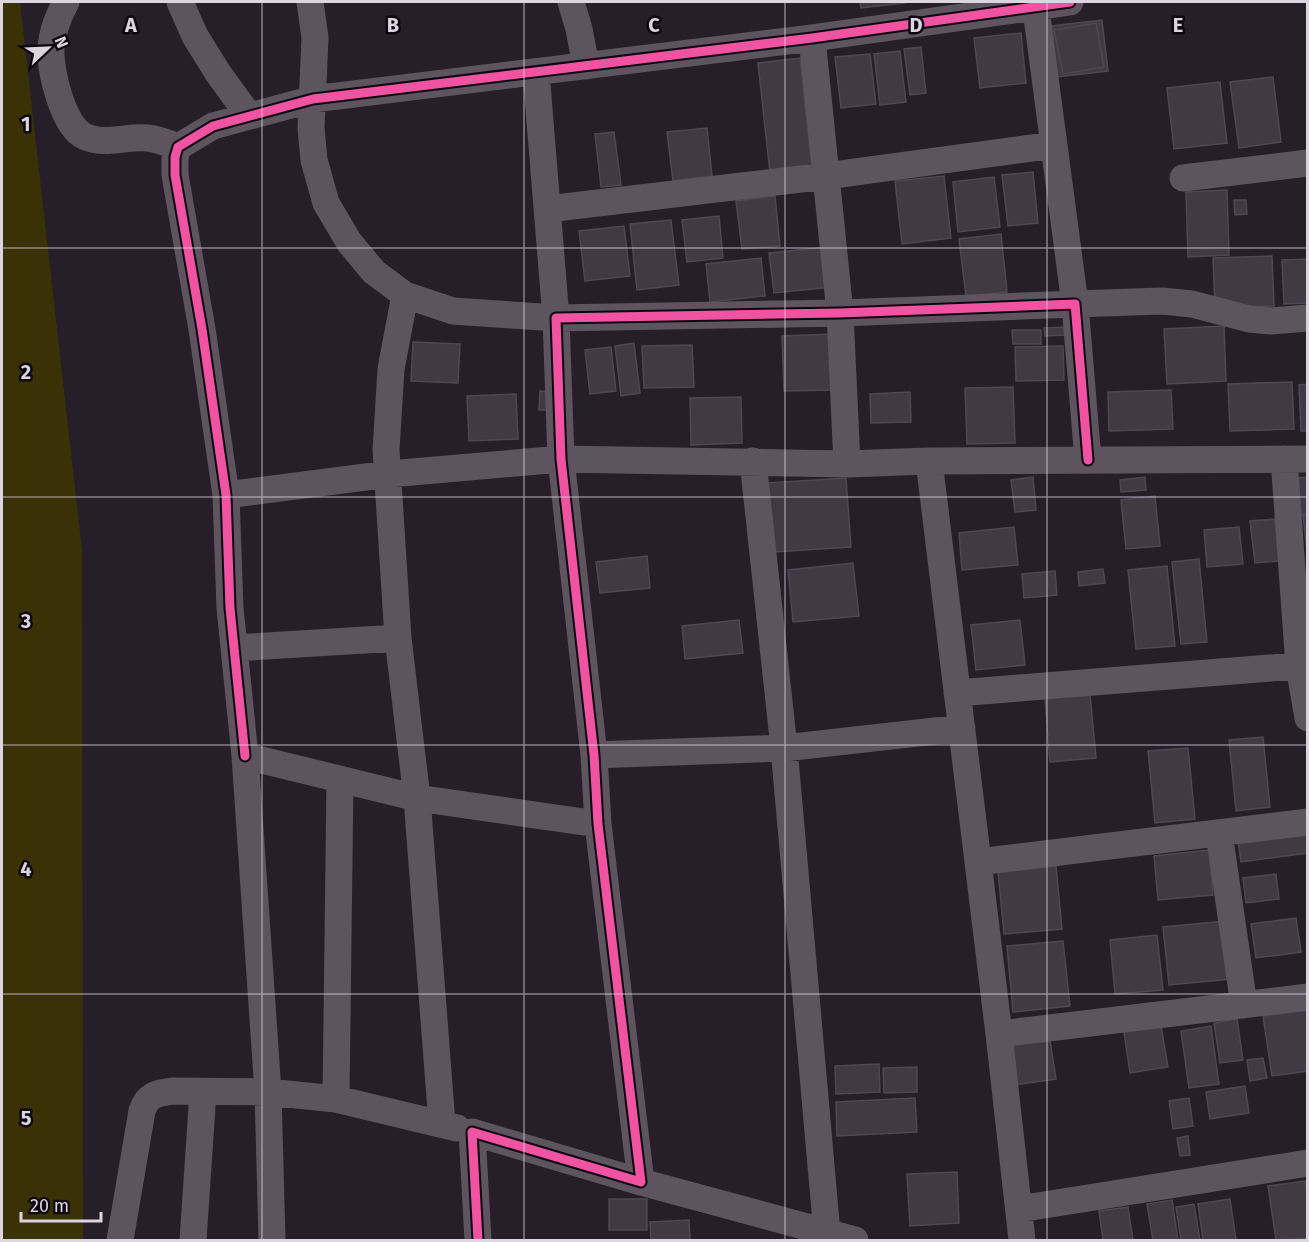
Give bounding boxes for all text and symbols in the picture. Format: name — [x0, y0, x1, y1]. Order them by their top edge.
text: A — [124, 13, 138, 37]
text: B — [387, 13, 399, 37]
text: C — [648, 13, 660, 37]
text: D — [909, 13, 923, 37]
text: E — [1173, 13, 1183, 37]
north arrow — [18, 18, 78, 78]
text: N — [51, 34, 72, 51]
text: 1 — [21, 112, 31, 136]
text: 2 — [21, 360, 31, 384]
text: 3 — [20, 609, 31, 633]
text: 4 — [20, 857, 32, 881]
text: 5 — [21, 1106, 32, 1130]
scale bar — [21, 1185, 100, 1223]
text: 20 m — [30, 1195, 69, 1217]

